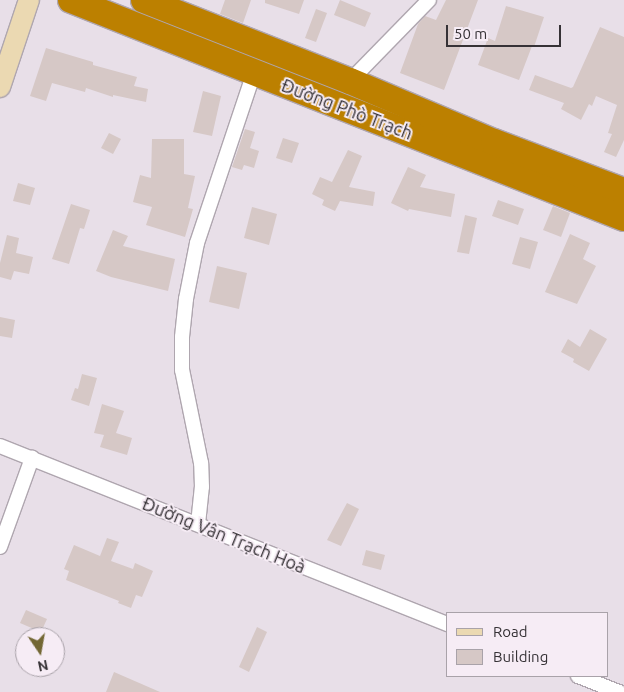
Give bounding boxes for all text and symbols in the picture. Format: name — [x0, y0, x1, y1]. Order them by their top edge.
scale bar — [449, 15, 564, 47]
text: 50 m — [454, 25, 487, 42]
street label: Đường Phò Trạch — [278, 74, 416, 144]
street label: Đường Vân Trạch Hoà — [139, 492, 309, 578]
legend — [446, 612, 609, 677]
text: Road — [493, 623, 528, 640]
north arrow — [15, 627, 65, 677]
text: Building — [493, 648, 548, 665]
text: N — [36, 657, 50, 675]

